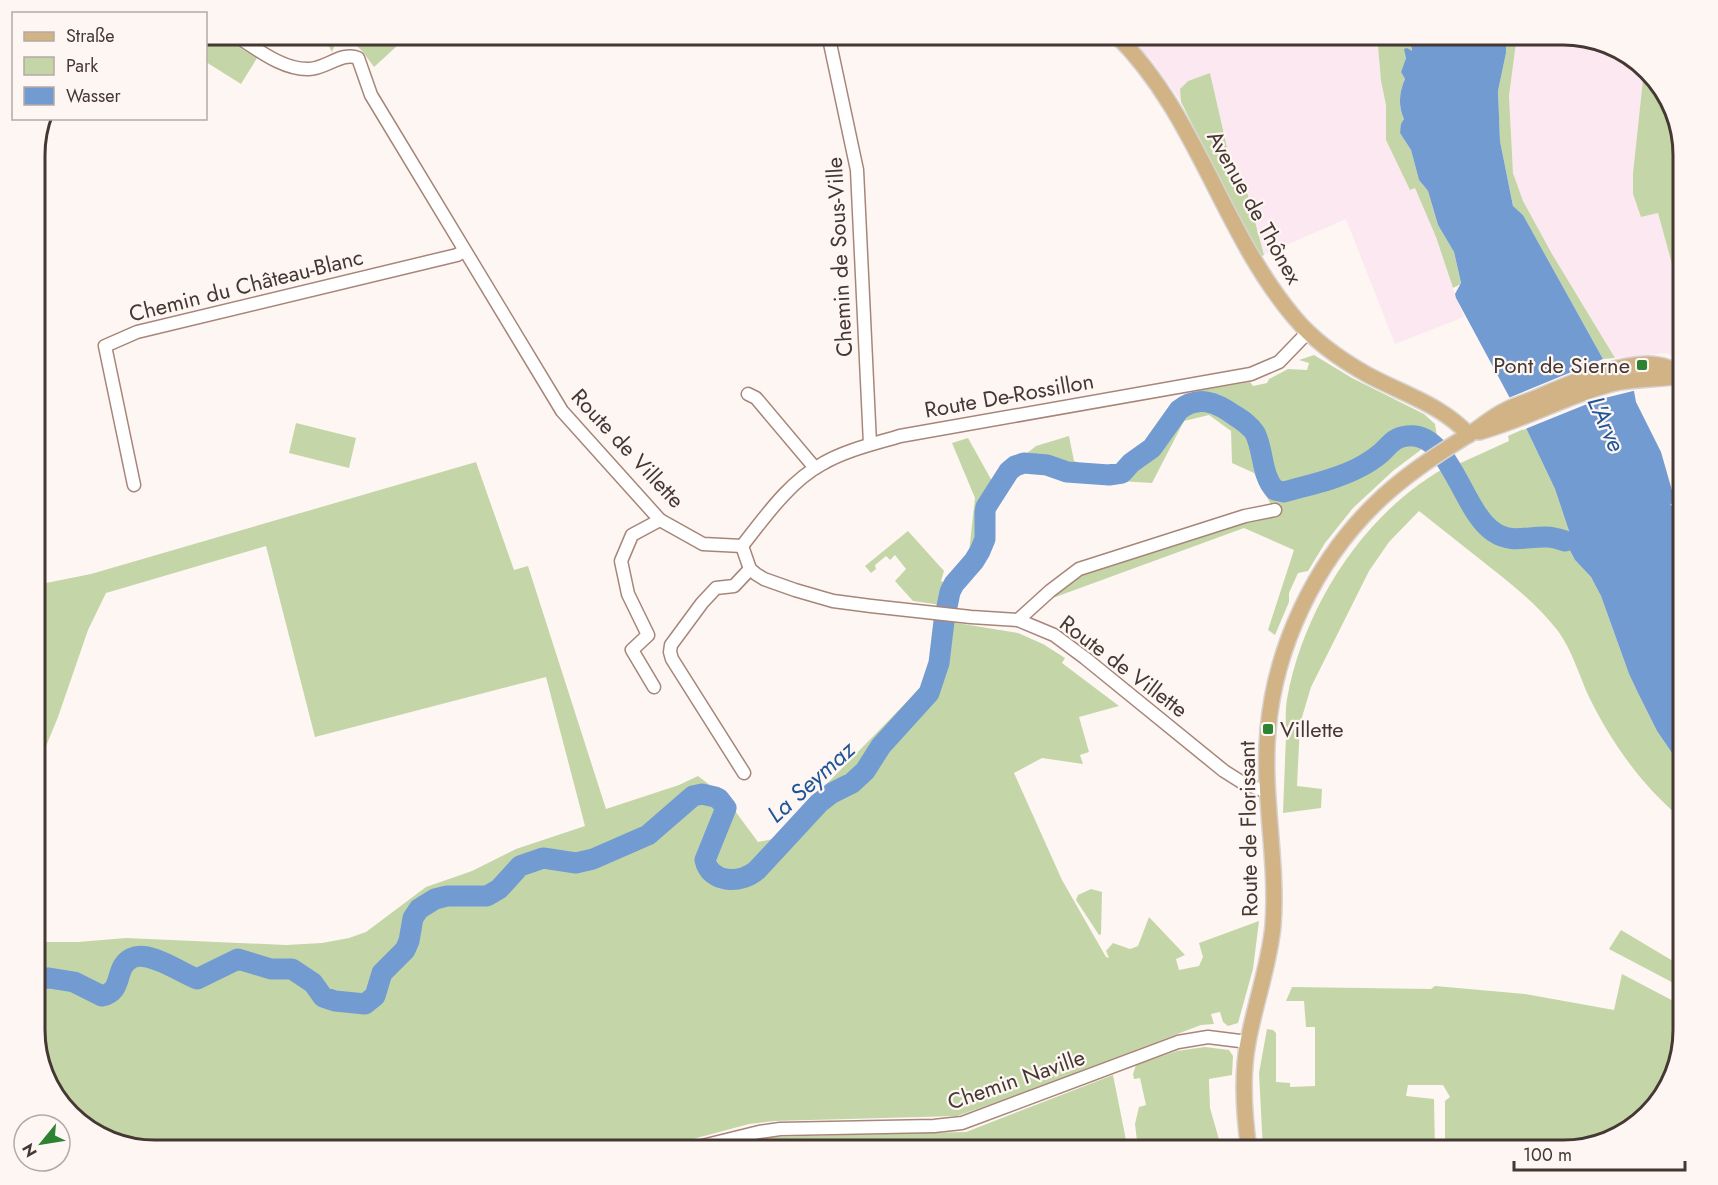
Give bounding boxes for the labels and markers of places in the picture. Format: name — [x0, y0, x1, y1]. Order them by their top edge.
place label: Pont de Sierne — [1493, 349, 1630, 381]
marker: Pont de Sierne — [1635, 358, 1649, 372]
place label: Villette — [1280, 713, 1344, 745]
marker: Villette — [1261, 722, 1275, 736]

